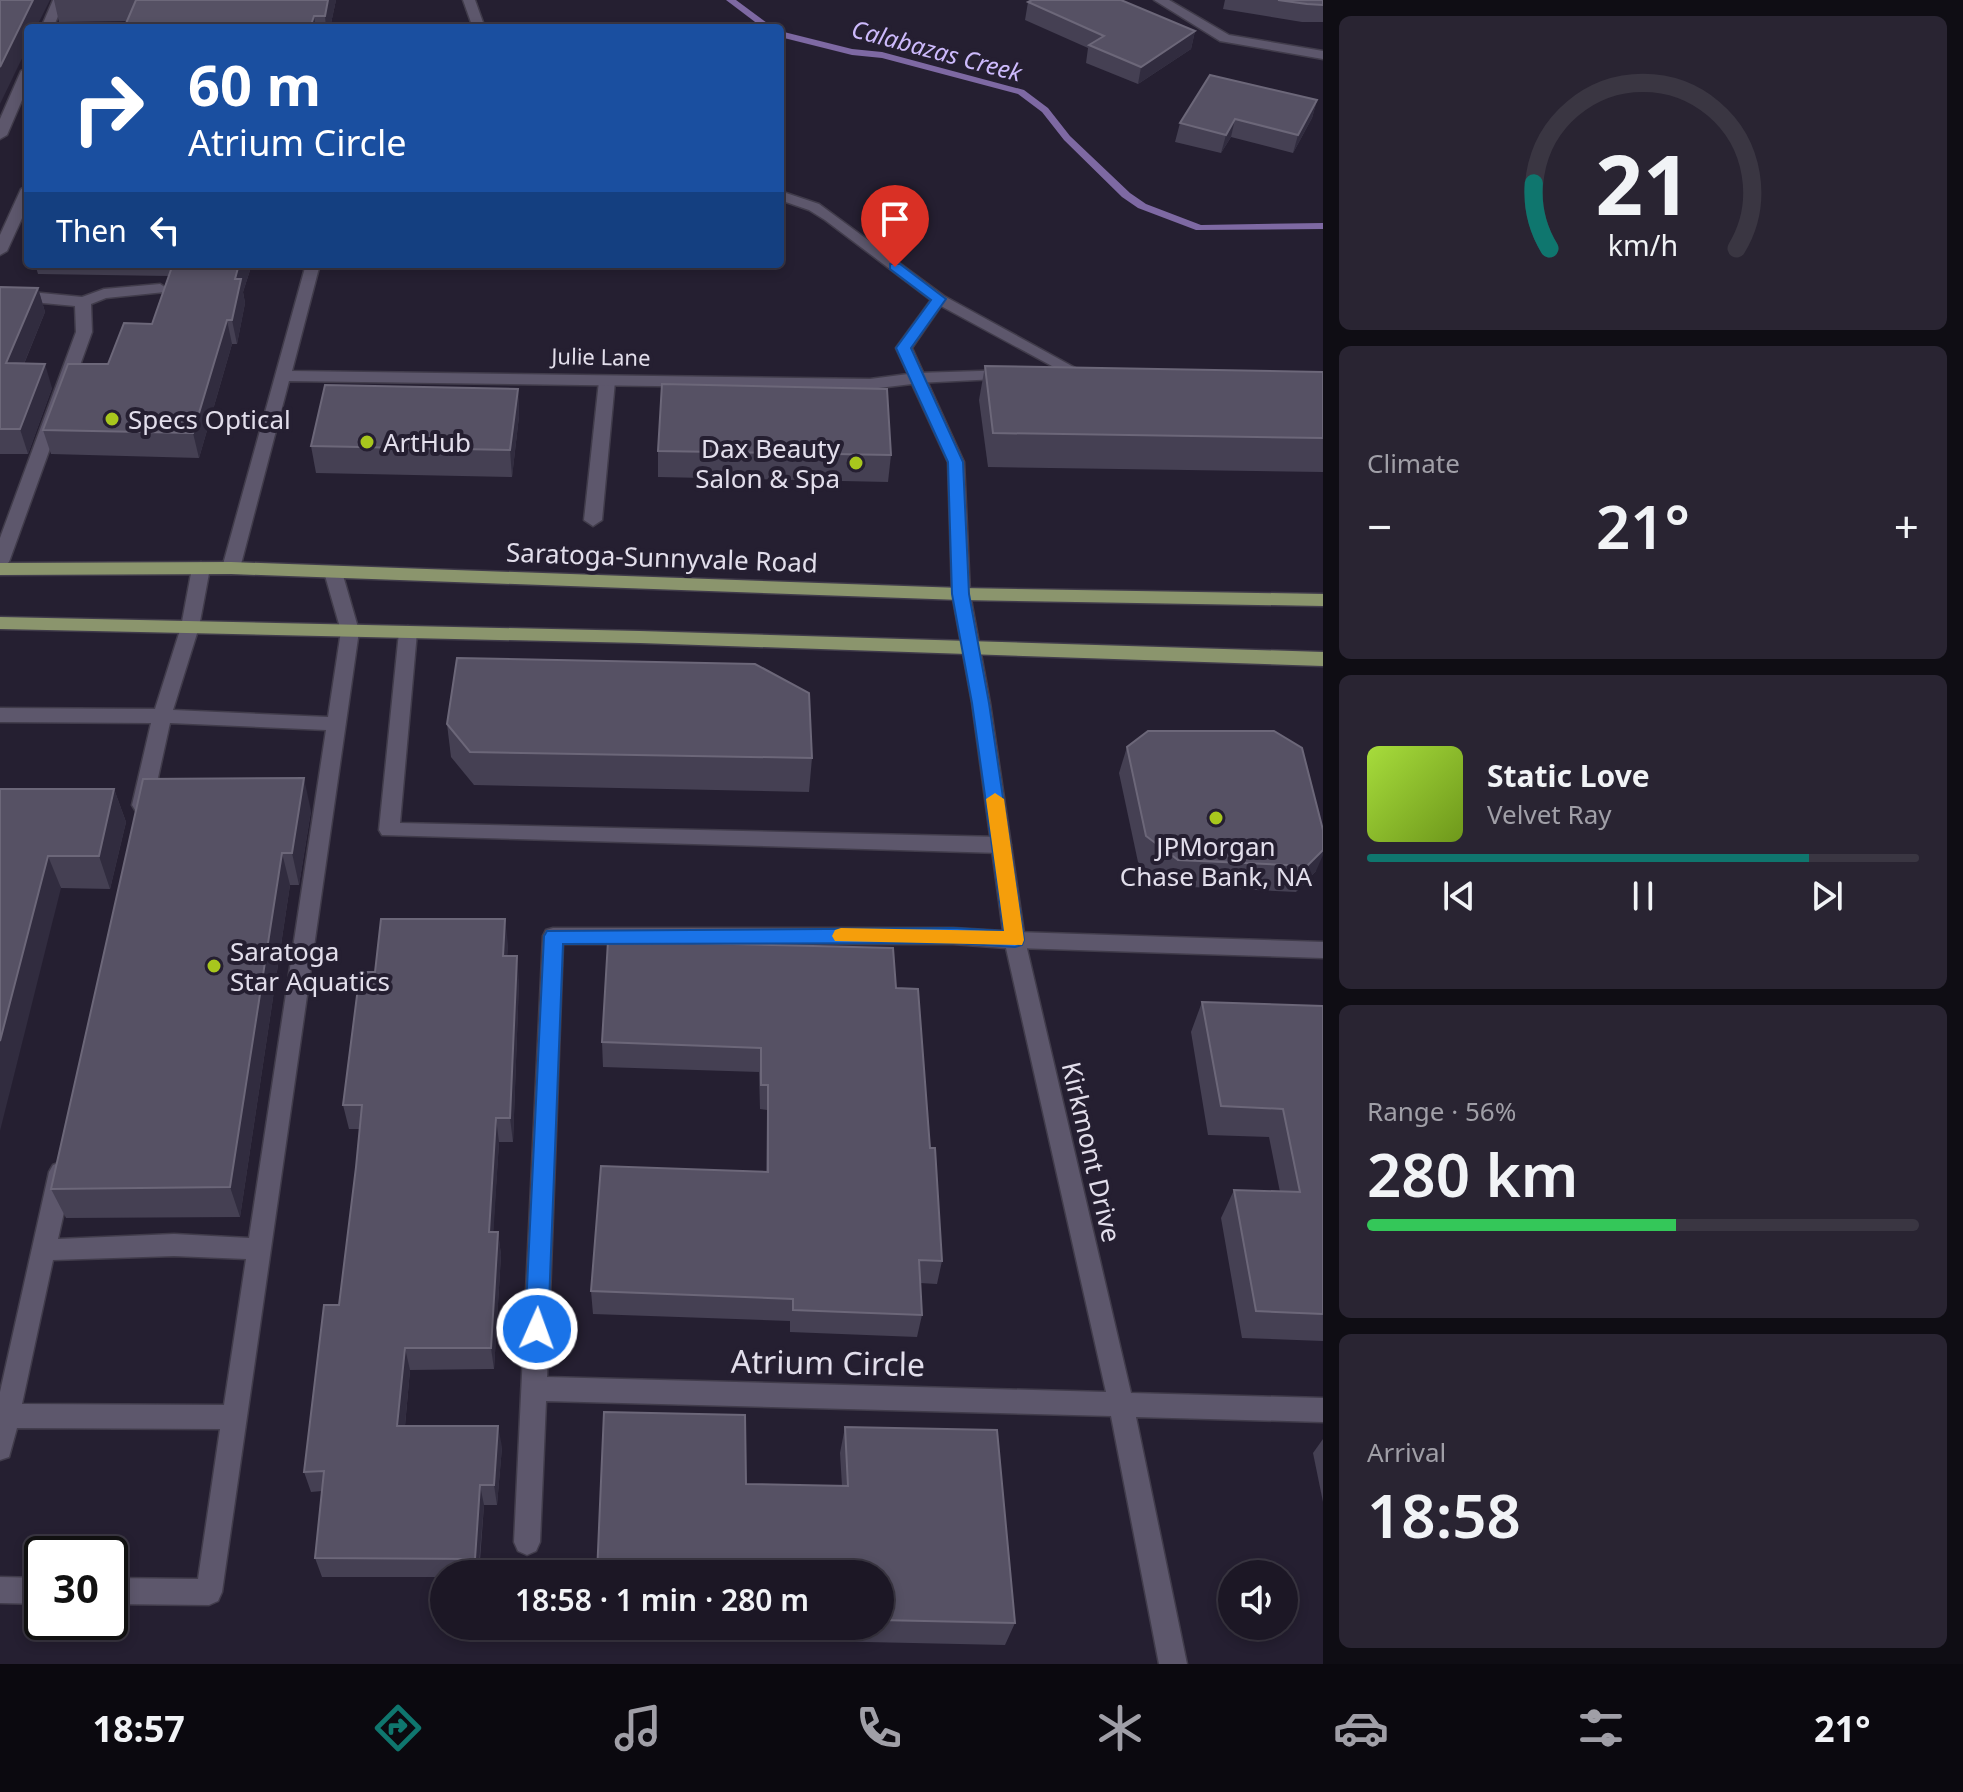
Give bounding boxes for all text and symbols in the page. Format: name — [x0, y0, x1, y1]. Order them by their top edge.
water label: Calabazas Creek — [848, 11, 1027, 89]
text: 60 m — [188, 46, 321, 122]
icon: right — [56, 56, 160, 160]
text: Atrium Circle — [188, 118, 406, 167]
text: 21 — [1595, 125, 1691, 238]
pin — [861, 185, 929, 267]
icon: arrive — [873, 197, 917, 241]
icon: left — [143, 208, 187, 252]
text: Then — [56, 210, 127, 251]
text: km/h — [1608, 225, 1678, 264]
street label: Julie Lane — [549, 340, 651, 372]
place label: Specs Optical — [128, 401, 291, 437]
marker: Specs Optical — [103, 410, 121, 428]
place label: ArtHub — [383, 424, 471, 460]
place label: Dax Beauty Salon & Spa — [695, 430, 841, 496]
marker: ArtHub — [358, 433, 376, 451]
text: Climate — [1367, 445, 1460, 481]
marker: Dax Beauty Salon & Spa — [847, 454, 865, 472]
text: 21° — [1596, 485, 1690, 567]
text: − — [1367, 496, 1392, 556]
text: + — [1894, 496, 1919, 556]
street label: Saratoga-Sunnyvale Road — [506, 534, 818, 580]
text: Static Love — [1487, 755, 1650, 796]
text: Velvet Ray — [1487, 796, 1612, 832]
marker: JPMorgan Chase Bank, NA — [1207, 809, 1225, 827]
place label: JPMorgan Chase Bank, NA — [1120, 828, 1313, 894]
icon: previous — [1437, 874, 1481, 918]
icon: pause — [1621, 874, 1665, 918]
icon: next — [1805, 874, 1849, 918]
place label: Saratoga Star Aquatics — [230, 933, 390, 999]
marker: Saratoga Star Aquatics — [205, 957, 223, 975]
street label: Kirkmont Drive — [1054, 1058, 1130, 1246]
text: Range · 56% — [1367, 1093, 1516, 1129]
text: 280 km — [1367, 1133, 1578, 1215]
position arrow — [495, 1287, 579, 1371]
street label: Atrium Circle — [731, 1339, 925, 1385]
text: Arrival — [1367, 1434, 1446, 1470]
text: 18:58 — [1367, 1474, 1521, 1556]
speed limit sign: 30 — [24, 1536, 128, 1640]
map controls — [1218, 1560, 1298, 1640]
button: sound — [1218, 1560, 1298, 1640]
text: 18:58 · 1 min · 280 m — [515, 1579, 809, 1620]
icon: directions — [370, 1700, 426, 1756]
icon: music — [610, 1700, 666, 1756]
icon: phone — [851, 1700, 907, 1756]
icon: climate — [1092, 1700, 1148, 1756]
icon: car — [1333, 1700, 1389, 1756]
icon: filters — [1573, 1700, 1629, 1756]
text: 18:57 — [92, 1704, 185, 1753]
text: 21° — [1814, 1704, 1871, 1753]

